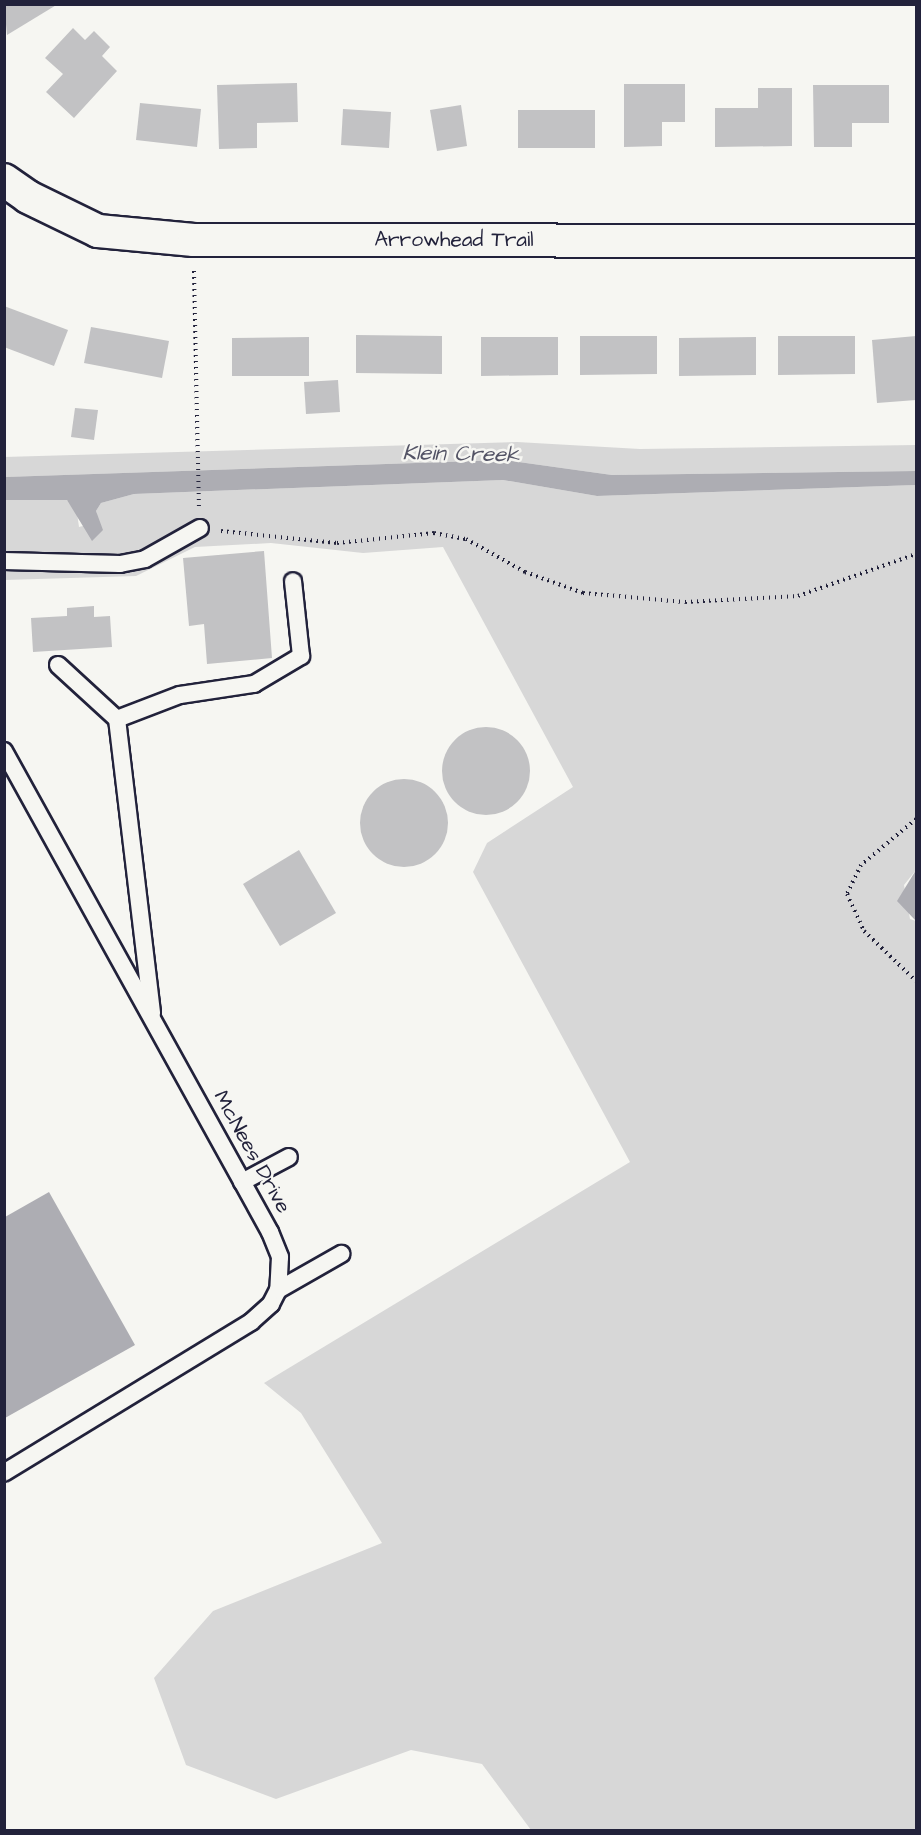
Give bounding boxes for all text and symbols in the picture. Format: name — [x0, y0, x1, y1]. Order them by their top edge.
street label: Arrowhead Trail — [375, 227, 533, 253]
water label: Klein Creek — [402, 440, 520, 468]
street label: McNees Drive — [208, 1086, 296, 1218]

